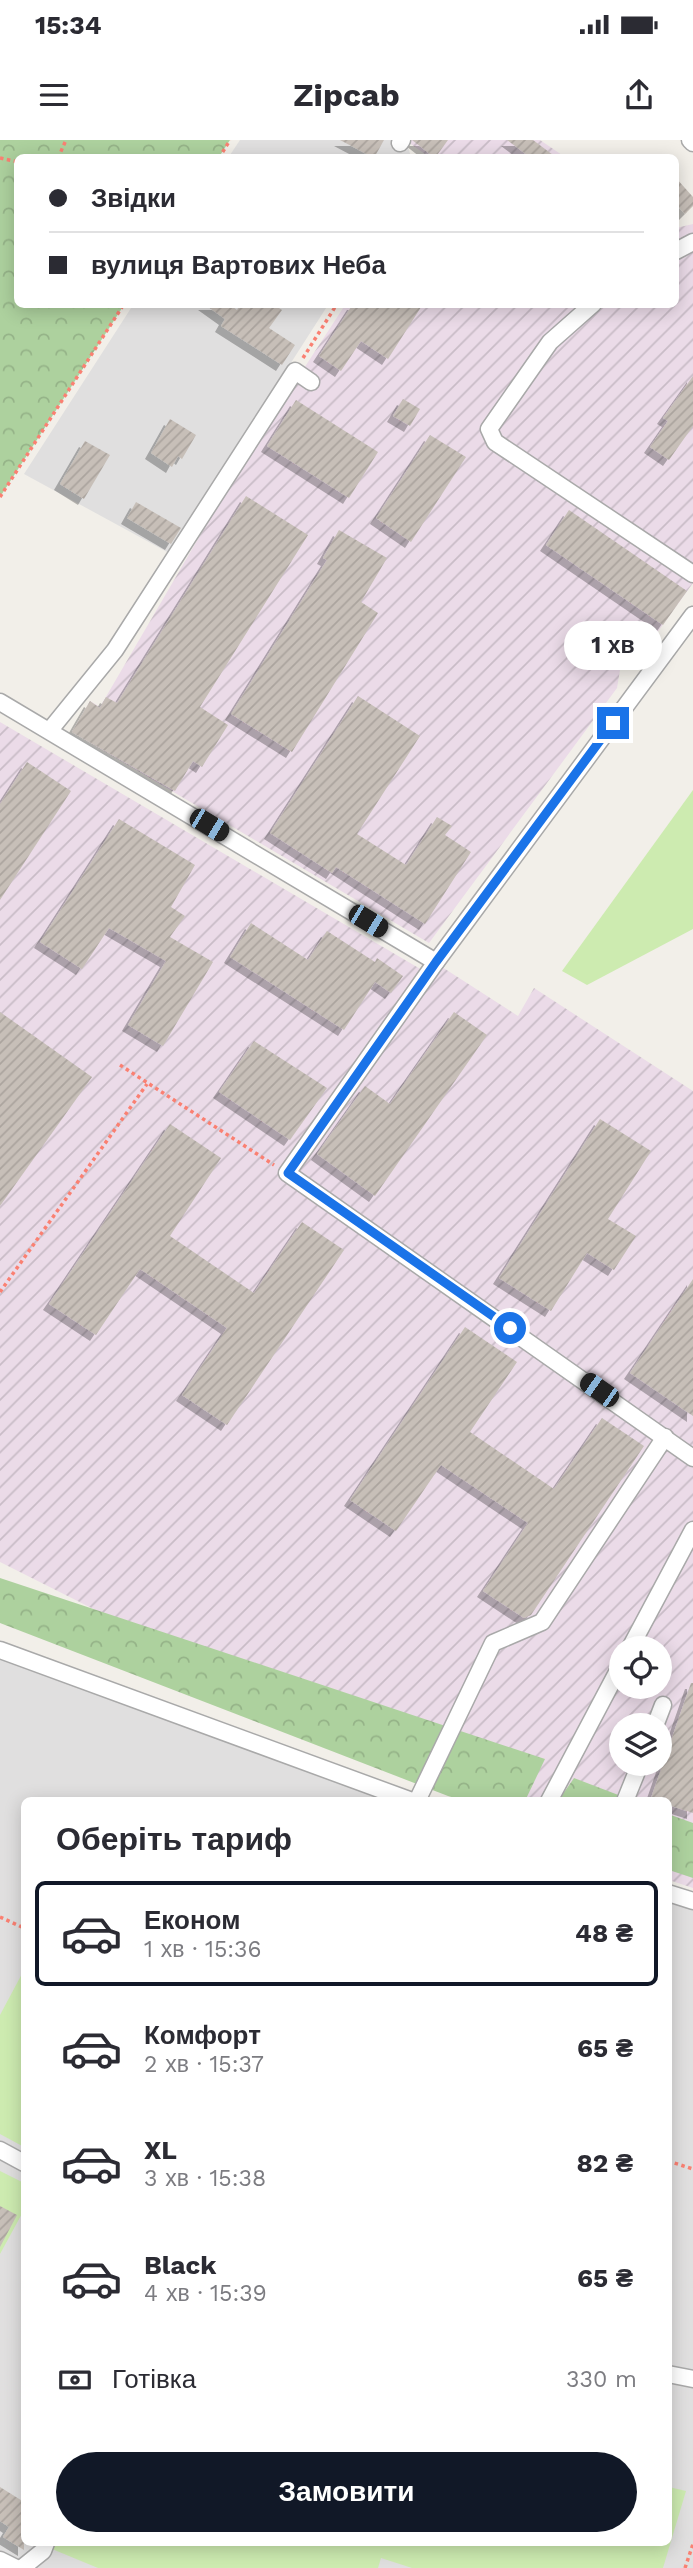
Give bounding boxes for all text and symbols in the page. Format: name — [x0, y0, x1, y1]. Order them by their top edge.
text: 15:34 — [35, 10, 101, 40]
icon: menu — [35, 76, 73, 114]
text: Zipcab — [293, 76, 400, 114]
icon: share — [620, 76, 658, 114]
text: Звідки — [91, 183, 176, 213]
text: вулиця Вартових Неба — [91, 250, 386, 280]
callout: 1 хв — [564, 622, 662, 670]
text: 1 хв — [591, 632, 635, 659]
route end — [597, 707, 629, 739]
car — [186, 805, 233, 845]
car — [345, 901, 392, 941]
route start — [494, 1312, 526, 1344]
car — [576, 1369, 623, 1411]
map controls — [609, 1636, 672, 1776]
button: locate — [609, 1636, 672, 1699]
button: layers — [609, 1713, 672, 1776]
text: Оберіть тариф — [56, 1820, 292, 1858]
icon: car — [60, 1902, 123, 1965]
text: Економ — [144, 1905, 240, 1935]
text: 48 ₴ — [575, 1918, 633, 1948]
text: 1 хв · 15:36 — [144, 1936, 262, 1963]
icon: car — [60, 2017, 123, 2080]
text: Комфорт — [144, 2020, 261, 2050]
text: 65 ₴ — [577, 2033, 633, 2063]
text: 2 хв · 15:37 — [144, 2051, 264, 2078]
icon: car — [60, 2132, 123, 2195]
text: XL — [144, 2135, 177, 2165]
text: 82 ₴ — [576, 2148, 633, 2178]
text: 3 хв · 15:38 — [144, 2165, 266, 2192]
icon: car — [60, 2247, 123, 2310]
text: Black — [144, 2250, 216, 2280]
text: 65 ₴ — [577, 2263, 633, 2293]
text: 4 хв · 15:39 — [144, 2280, 267, 2307]
icon: cash — [56, 2361, 94, 2399]
text: Готівка — [112, 2364, 196, 2394]
text: 330 m — [566, 2366, 637, 2393]
button: Замовити — [56, 2452, 637, 2532]

